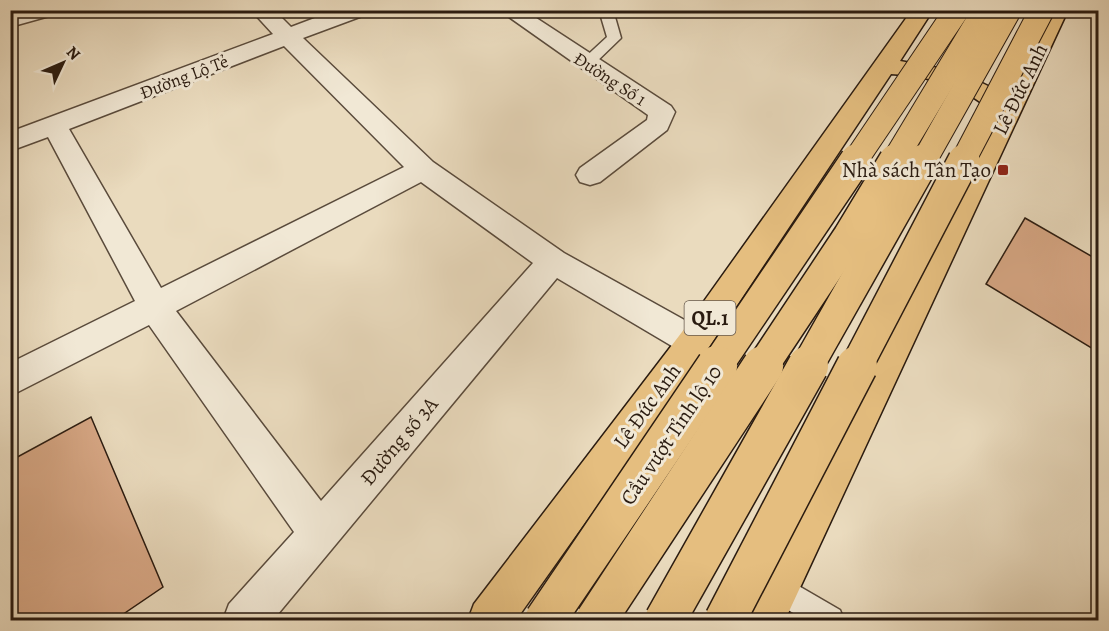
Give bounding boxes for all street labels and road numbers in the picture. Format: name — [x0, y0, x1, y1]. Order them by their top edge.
street label: Lê Đức Anh — [986, 39, 1054, 139]
street label: Đường Số 1 — [569, 46, 651, 112]
street label: Đường Lộ Tẻ — [136, 49, 232, 105]
road number: QL.1 — [684, 301, 736, 335]
street label: Lê Đức Anh — [607, 358, 687, 454]
street label: Cầu vượt Tỉnh lộ 10 — [614, 360, 728, 510]
street label: Đường số 3A — [354, 390, 445, 491]

